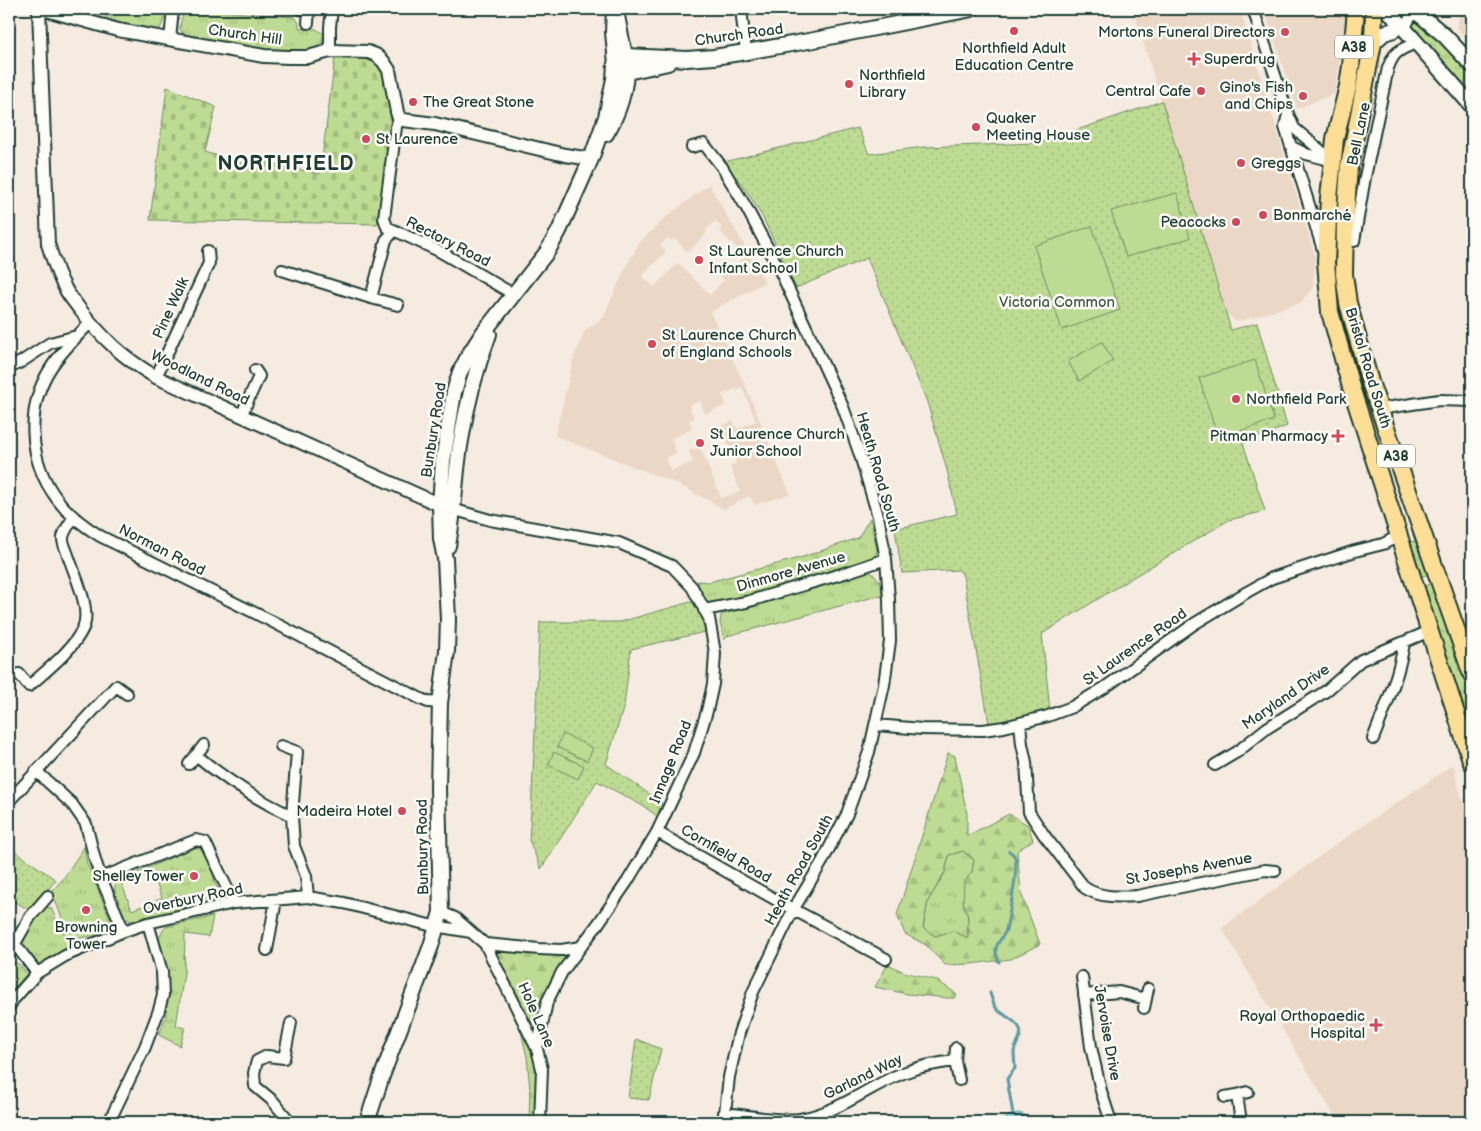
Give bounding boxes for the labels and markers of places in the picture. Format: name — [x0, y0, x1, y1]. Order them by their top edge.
place label: Mortons Funeral Directors — [1098, 23, 1276, 42]
marker: Northfield Adult Education Centre — [1008, 25, 1020, 37]
marker: Mortons Funeral Directors — [1279, 26, 1291, 38]
place label: Northfield Adult Education Centre — [954, 39, 1074, 75]
place label: Superdrug — [1204, 50, 1275, 69]
marker: Superdrug — [1188, 53, 1200, 65]
place label: Northfield Library — [859, 66, 925, 102]
marker: Northfield Library — [843, 78, 855, 90]
place label: Gino's Fish and Chips — [1219, 78, 1294, 114]
place label: Central Cafe — [1105, 82, 1191, 101]
marker: Central Cafe — [1195, 85, 1207, 97]
marker: Gino's Fish and Chips — [1297, 90, 1309, 102]
place label: The Great Stone — [423, 93, 534, 112]
marker: The Great Stone — [407, 96, 419, 108]
place label: Quaker Meeting House — [986, 109, 1090, 145]
marker: Quaker Meeting House — [970, 121, 982, 133]
place label: St Laurence — [376, 130, 458, 149]
marker: St Laurence — [360, 133, 372, 145]
place label: Greggs — [1251, 154, 1302, 173]
marker: Greggs — [1235, 157, 1247, 169]
place label: Bonmarché — [1273, 206, 1352, 225]
marker: Bonmarché — [1257, 209, 1269, 221]
place label: Peacocks — [1161, 213, 1227, 232]
marker: Peacocks — [1230, 216, 1242, 228]
place label: St Laurence Church Infant School — [709, 242, 844, 278]
marker: St Laurence Church Infant School — [693, 254, 705, 266]
place label: St Laurence Church of England Schools — [662, 326, 797, 362]
marker: St Laurence Church of England Schools — [646, 338, 658, 350]
place label: Northfield Park — [1246, 390, 1347, 409]
marker: Northfield Park — [1230, 393, 1242, 405]
place label: St Laurence Church Junior School — [710, 425, 845, 461]
place label: Pitman Pharmacy — [1210, 427, 1328, 446]
marker: Pitman Pharmacy — [1332, 430, 1344, 442]
marker: St Laurence Church Junior School — [694, 437, 706, 449]
place label: Madeira Hotel — [296, 802, 392, 821]
marker: Madeira Hotel — [396, 805, 408, 817]
place label: Shelley Tower — [93, 867, 185, 886]
marker: Shelley Tower — [188, 870, 200, 882]
marker: Browning Tower — [80, 904, 92, 916]
place label: Browning Tower — [55, 918, 117, 954]
place label: Royal Orthopaedic Hospital — [1239, 1007, 1365, 1043]
marker: Royal Orthopaedic Hospital — [1369, 1018, 1383, 1032]

